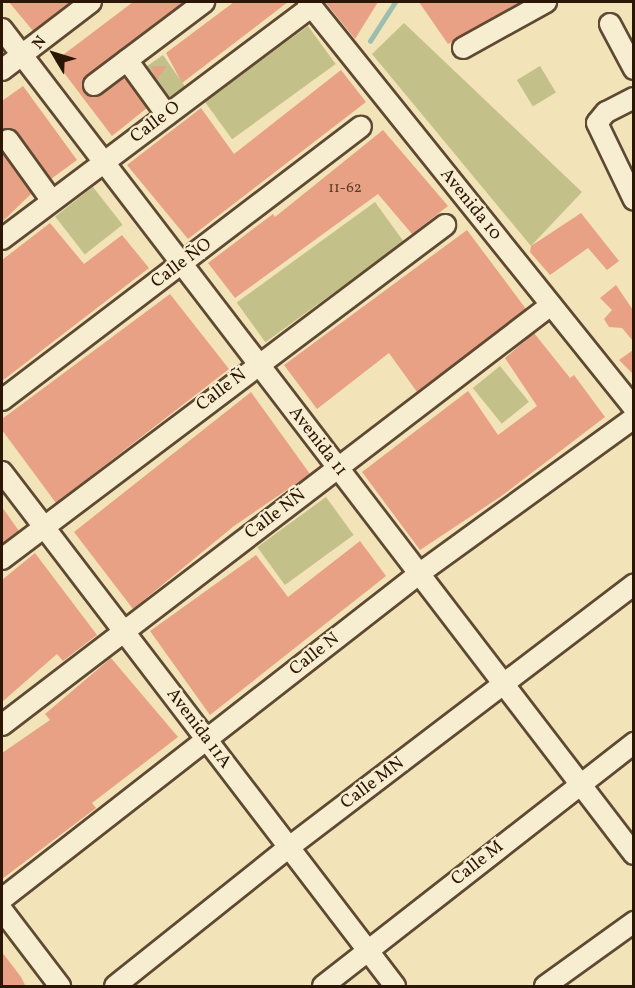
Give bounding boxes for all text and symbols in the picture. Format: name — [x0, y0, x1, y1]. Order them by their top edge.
north arrow — [24, 24, 84, 84]
text: N — [28, 32, 52, 54]
street label: Calle O — [127, 97, 185, 149]
street label: Avenida 10 — [435, 165, 505, 245]
house number: 11-62 — [328, 180, 362, 198]
street label: Calle ÑO — [147, 234, 217, 294]
street label: Calle Ñ — [193, 365, 251, 417]
street label: Avenida 11 — [283, 403, 351, 481]
street label: Calle NÑ — [241, 485, 311, 545]
street label: Calle N — [286, 629, 344, 681]
street label: Avenida 11A — [161, 685, 235, 773]
street label: Calle MN — [337, 753, 409, 815]
street label: Calle M — [448, 837, 508, 891]

